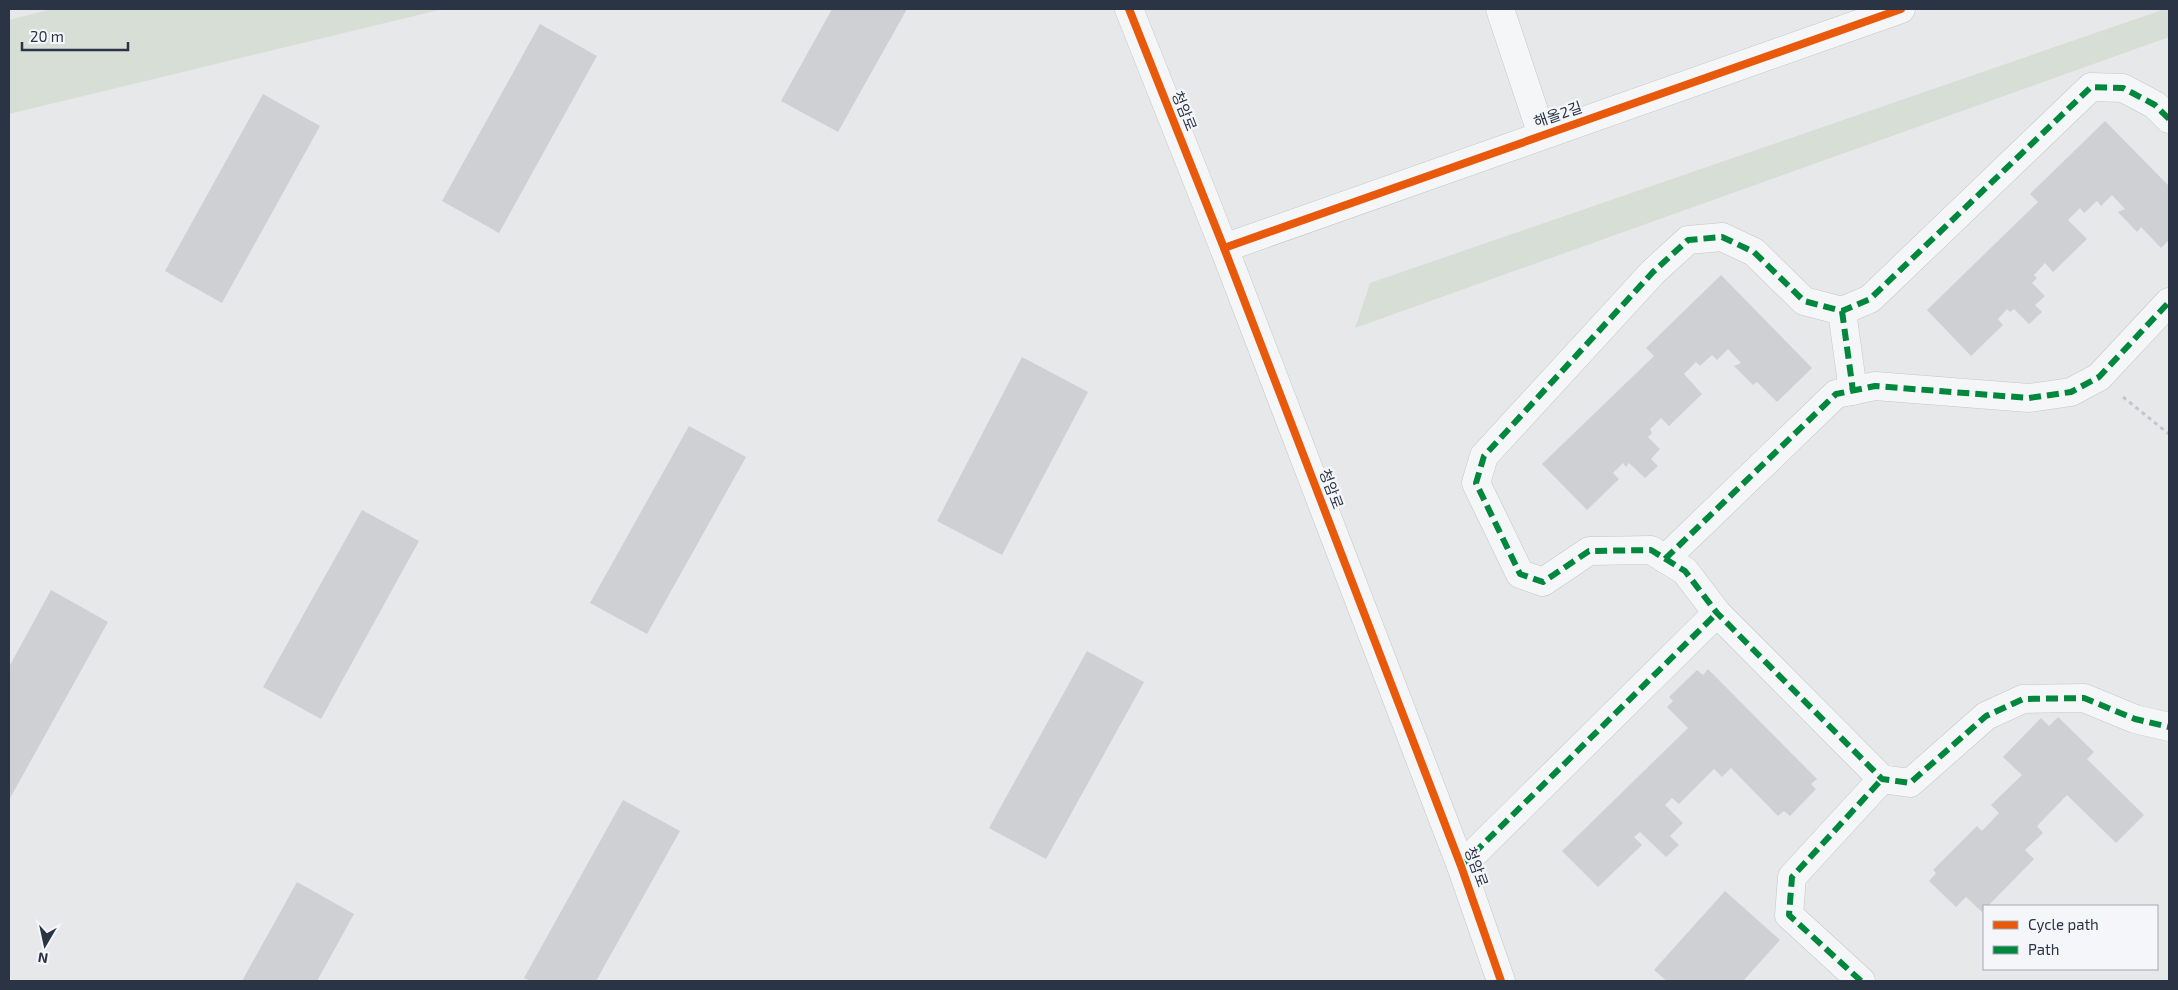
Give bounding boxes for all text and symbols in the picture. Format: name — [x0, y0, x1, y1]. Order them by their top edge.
scale bar — [22, 20, 129, 52]
text: 20 m — [30, 27, 64, 45]
street label: 청암로 — [1169, 88, 1201, 133]
street label: 해올2길 — [1531, 97, 1584, 131]
street label: 청암로 — [1316, 466, 1348, 511]
street label: 청암로 — [1461, 844, 1492, 889]
legend — [1983, 905, 2158, 970]
text: Cycle path — [2028, 915, 2099, 933]
north arrow — [20, 920, 70, 970]
text: Path — [2028, 940, 2059, 958]
text: N — [37, 949, 49, 968]

